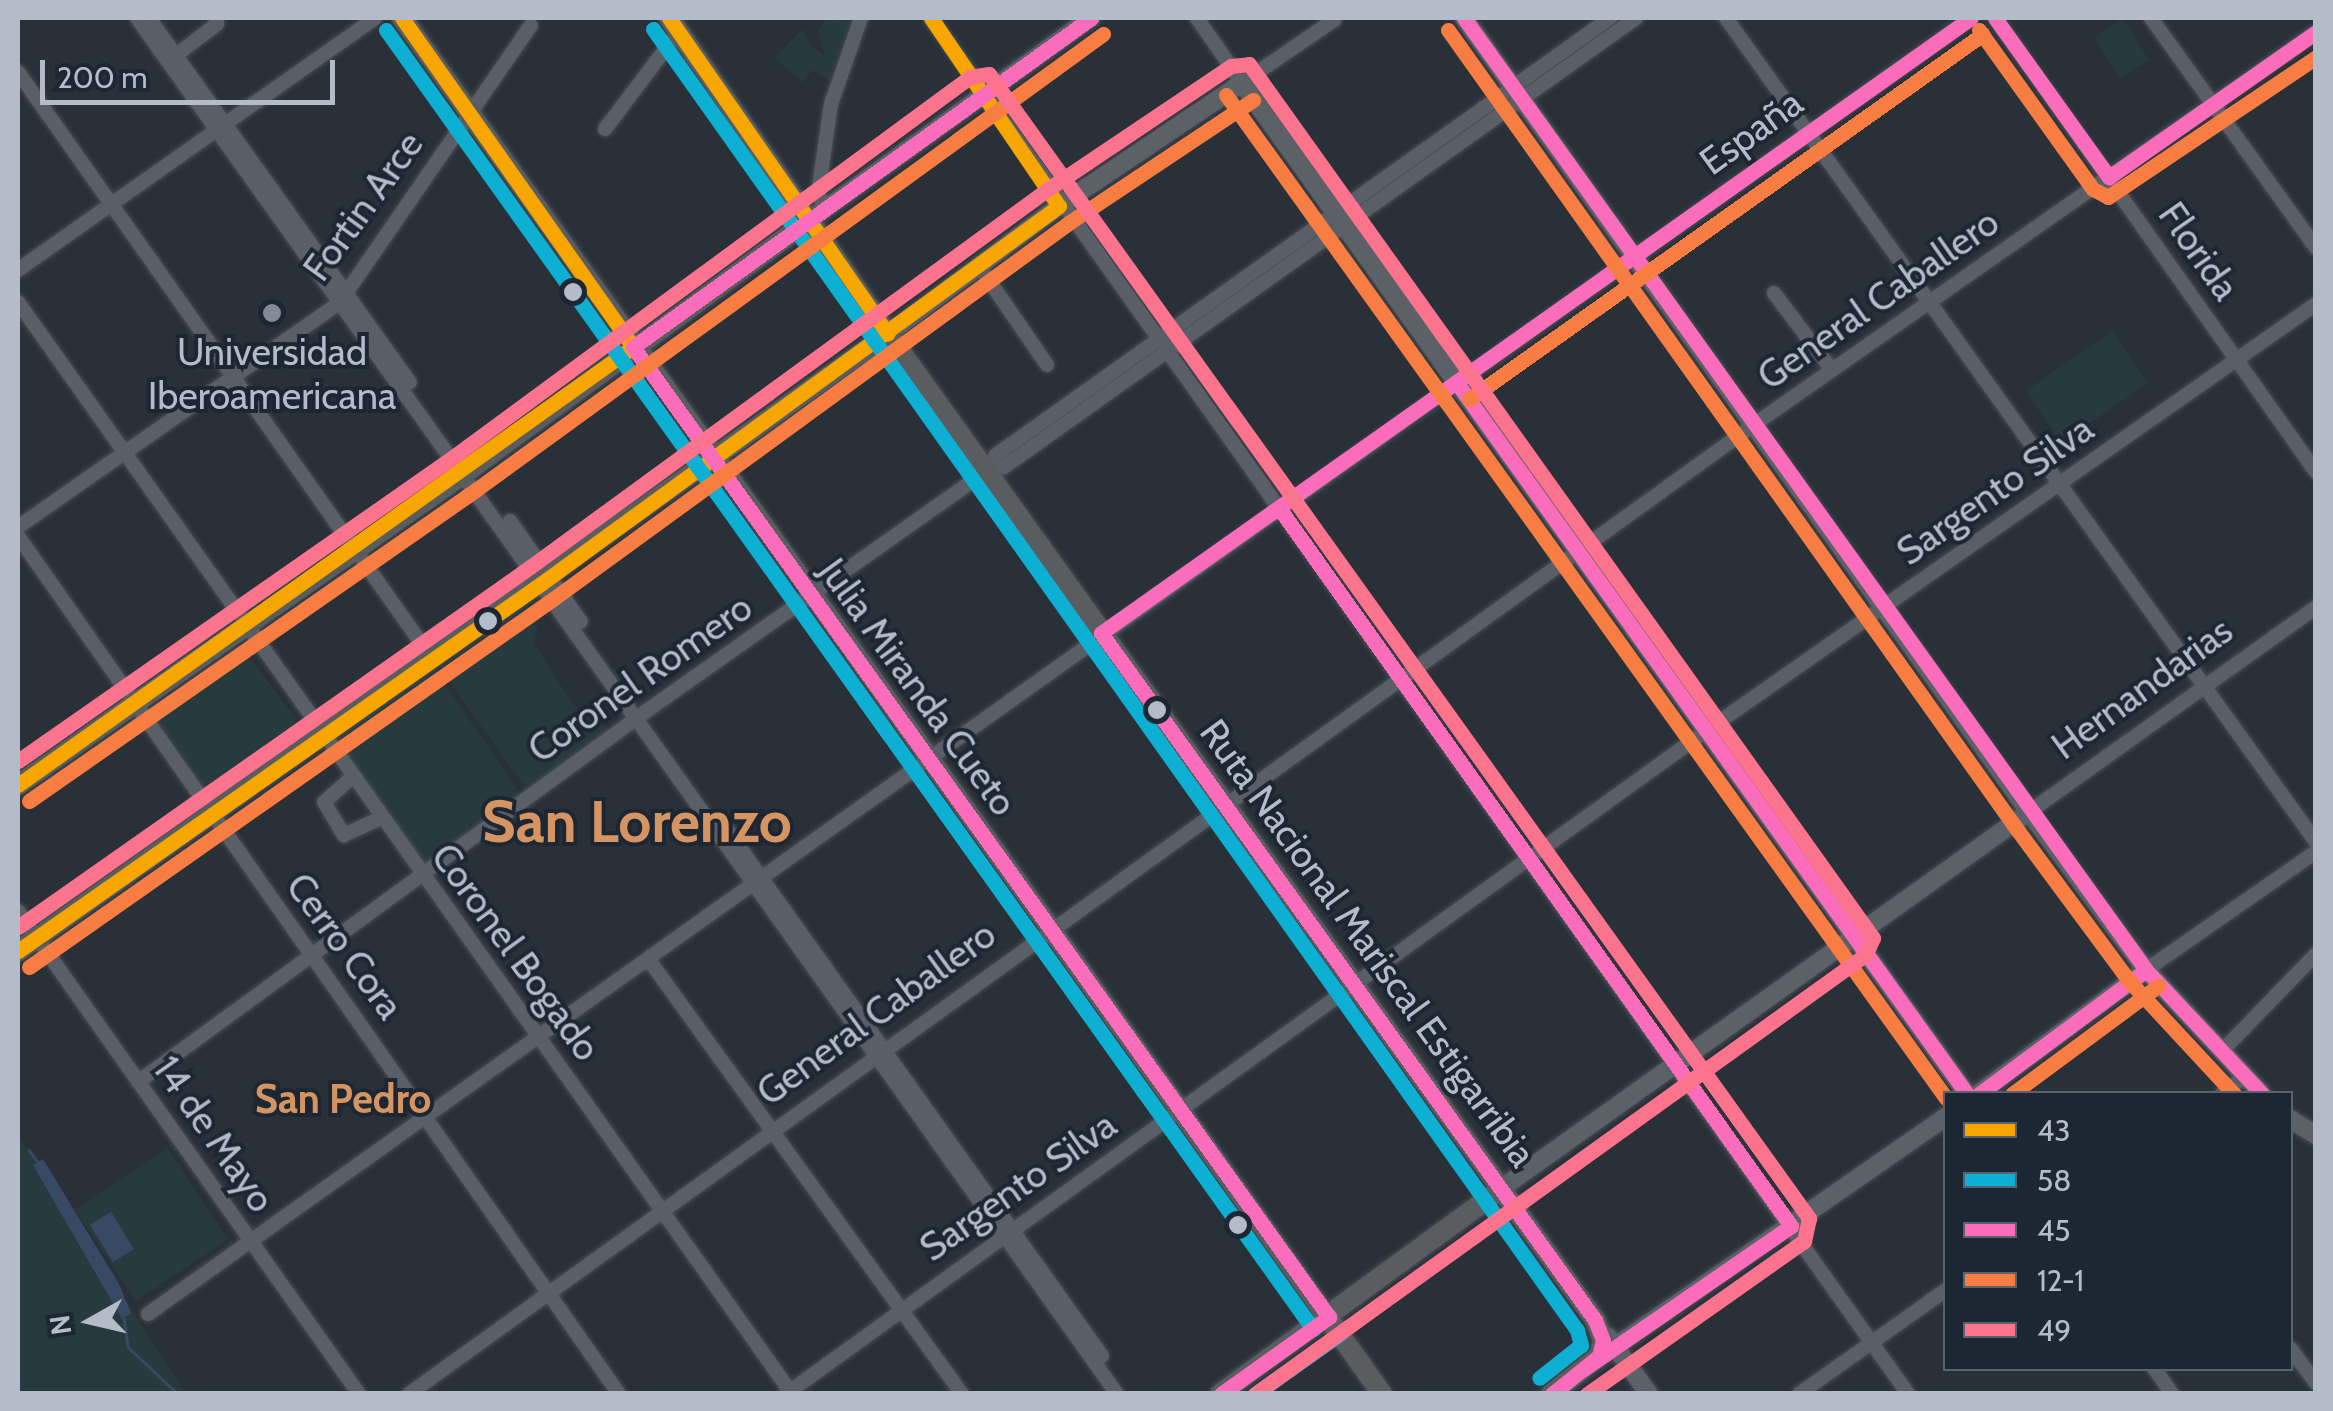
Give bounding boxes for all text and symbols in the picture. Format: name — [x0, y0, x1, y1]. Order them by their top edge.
scale bar — [45, 40, 340, 102]
text: 200 m — [57, 59, 148, 96]
street label: España — [1691, 80, 1811, 184]
street label: Fortin Arce — [294, 123, 432, 289]
street label: Florida — [2149, 193, 2249, 309]
street label: General Caballero — [1749, 199, 2007, 399]
unlabelled marker — [563, 282, 583, 302]
marker: Universidad Iberoamericana — [261, 302, 283, 324]
place label: Universidad Iberoamericana — [148, 329, 396, 418]
street label: Sargento Silva — [1888, 406, 2102, 574]
street label: Julia Miranda Cueto — [810, 550, 1026, 824]
street label: Coronel Romero — [519, 584, 761, 772]
street label: Hernandarias — [2043, 607, 2241, 769]
unlabelled marker — [478, 611, 498, 631]
unlabelled marker — [1147, 700, 1167, 720]
street label: Ruta Nacional Mariscal Estigarribia — [1190, 711, 1546, 1175]
district label: San Lorenzo — [482, 787, 792, 857]
street label: Coronel Bogado — [422, 835, 610, 1069]
street label: Cerro Cora — [277, 864, 413, 1028]
street label: General Caballero — [748, 911, 1004, 1115]
street label: 14 de Mayo — [144, 1047, 284, 1221]
district label: San Pedro — [255, 1075, 431, 1123]
legend — [1943, 1091, 2293, 1371]
street label: Sargento Silva — [911, 1102, 1125, 1270]
text: 43 — [2037, 1112, 2071, 1149]
text: 58 — [2037, 1162, 2071, 1199]
text: 45 — [2037, 1212, 2071, 1249]
unlabelled marker — [1228, 1215, 1248, 1235]
text: 12-1 — [2037, 1262, 2084, 1299]
north arrow — [40, 1271, 140, 1371]
text: 49 — [2037, 1312, 2071, 1349]
text: N — [42, 1313, 79, 1337]

